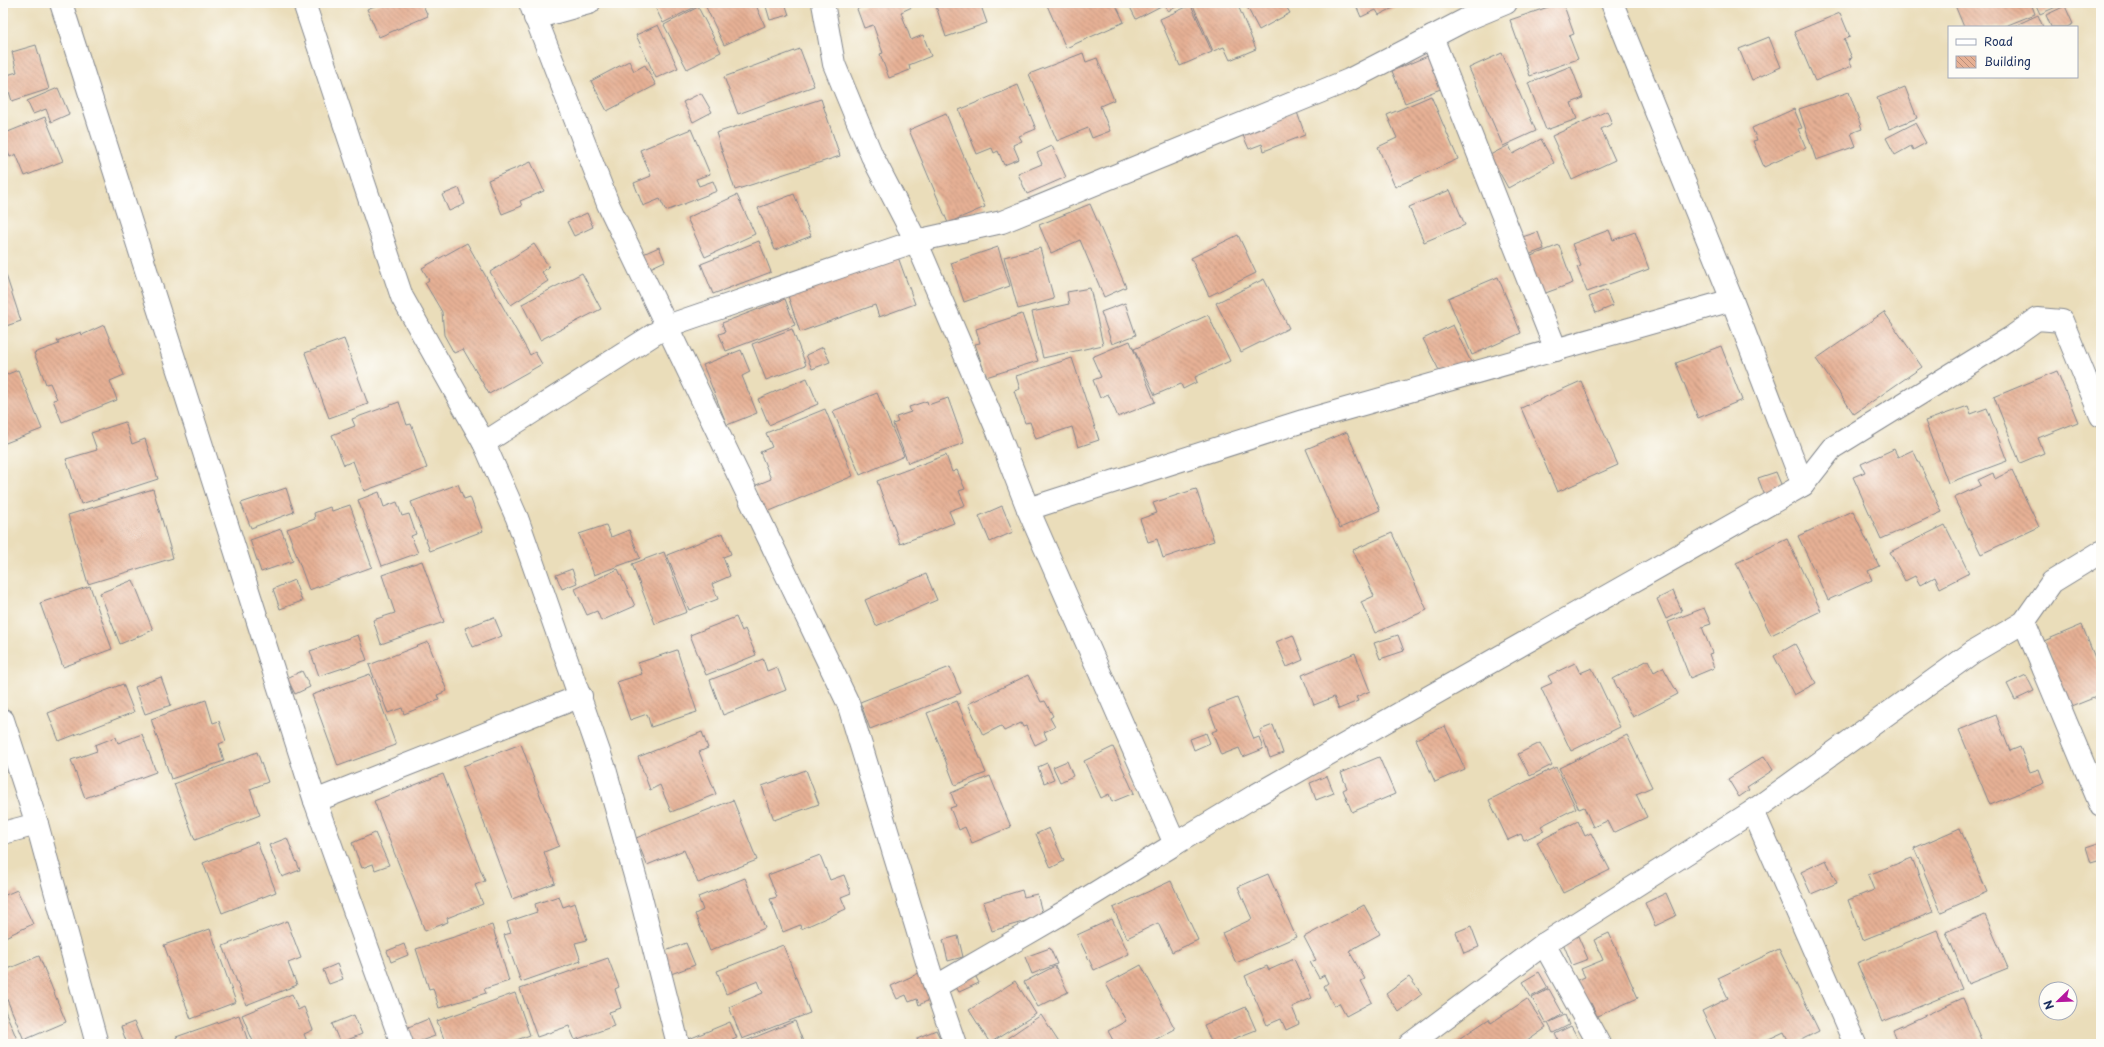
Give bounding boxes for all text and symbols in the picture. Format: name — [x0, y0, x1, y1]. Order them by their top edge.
legend — [1948, 26, 2078, 78]
text: Road — [1984, 32, 2013, 50]
text: Building — [1984, 52, 2031, 70]
north arrow — [2038, 981, 2078, 1021]
text: N — [2039, 998, 2058, 1012]

